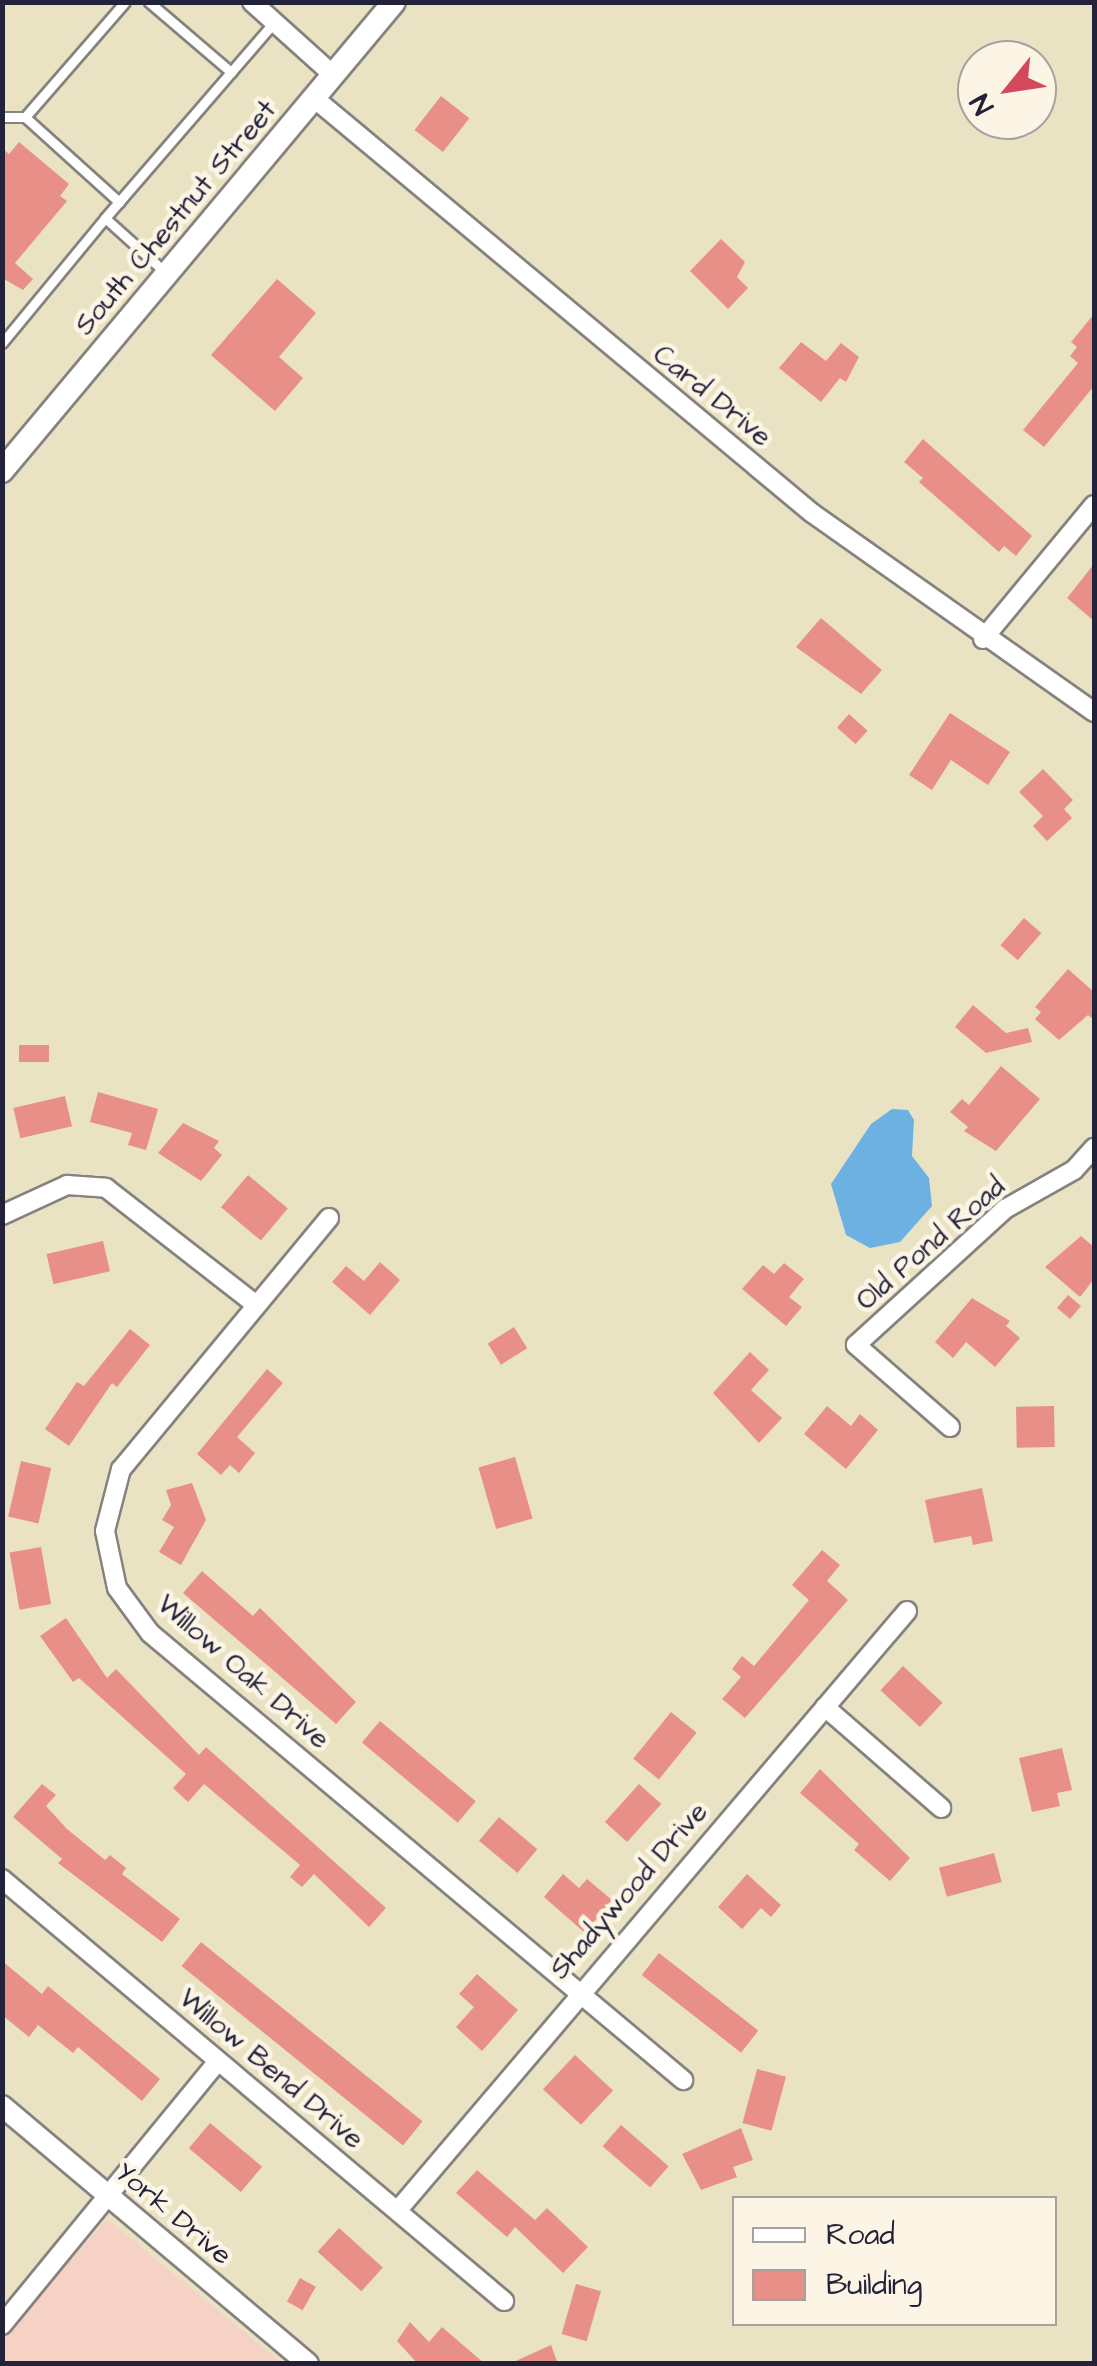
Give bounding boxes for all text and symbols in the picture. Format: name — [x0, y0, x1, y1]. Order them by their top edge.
north arrow — [957, 40, 1057, 140]
text: N — [961, 87, 1004, 122]
street label: South Chestnut Street — [68, 94, 284, 342]
street label: Card Drive — [646, 338, 778, 454]
street label: Old Pond Road — [850, 1170, 1012, 1318]
street label: Willow Oak Drive — [150, 1588, 336, 1756]
street label: Shadywood Drive — [543, 1796, 715, 1986]
street label: Willow Bend Drive — [172, 1982, 370, 2156]
street label: York Drive — [108, 2155, 238, 2273]
legend — [732, 2196, 1057, 2326]
text: Road — [826, 2214, 895, 2256]
text: Building — [826, 2264, 922, 2306]

